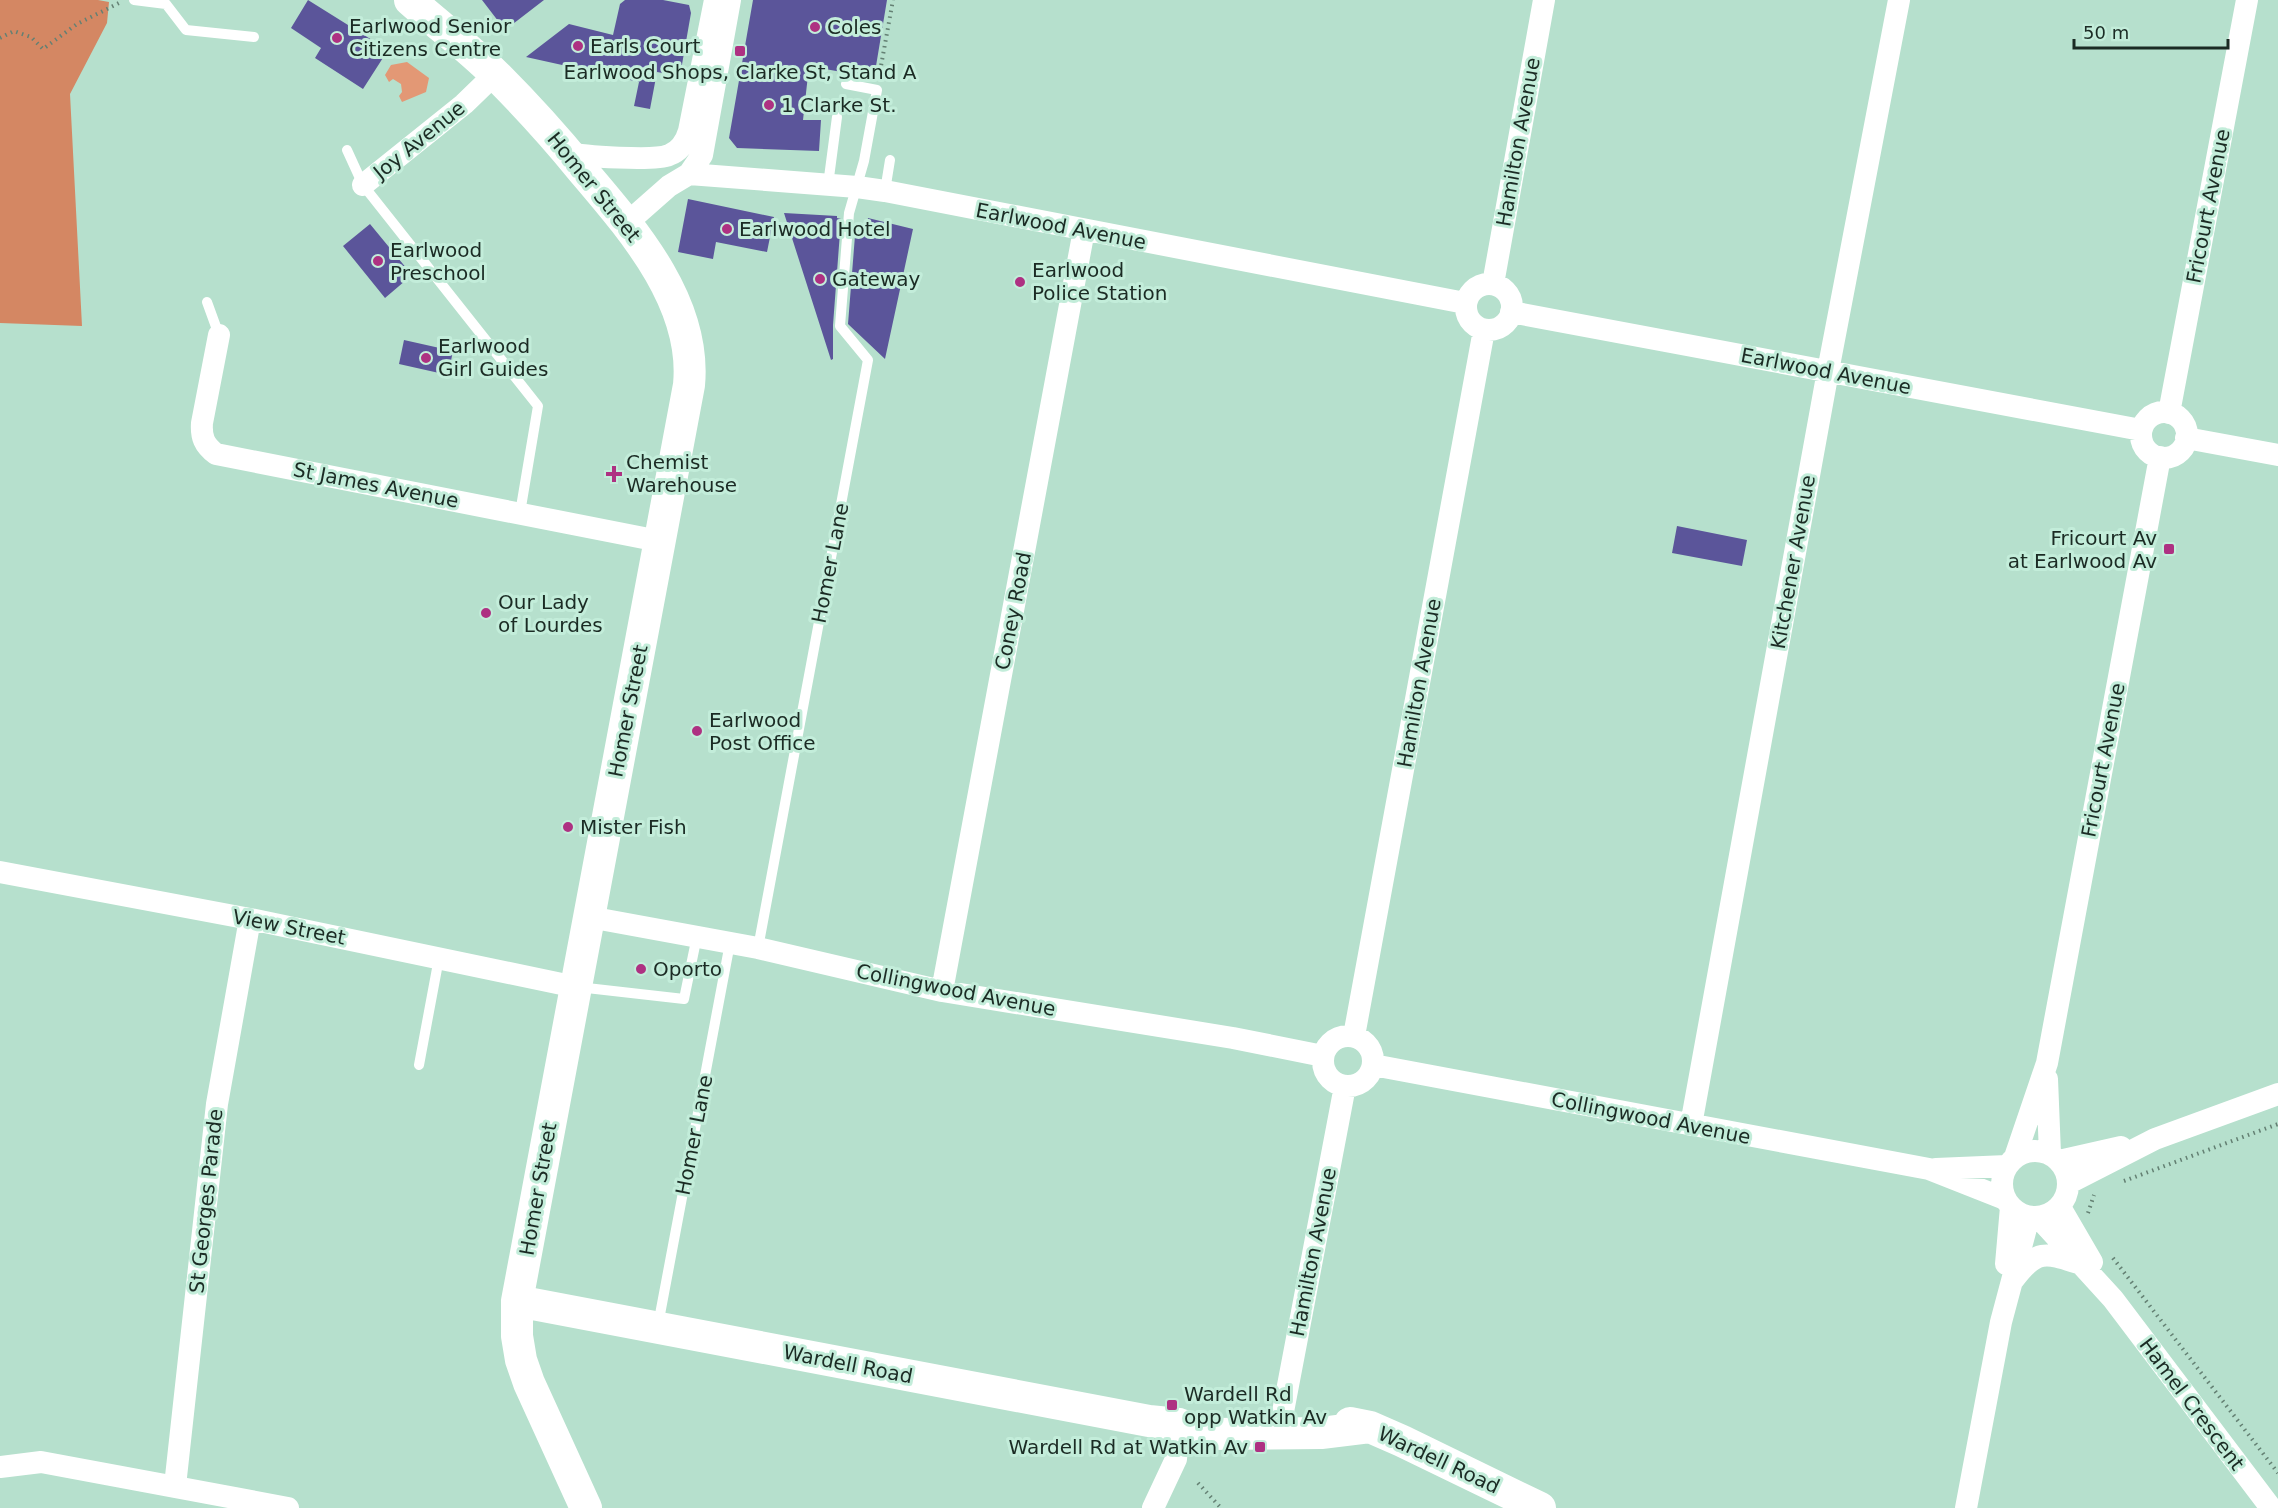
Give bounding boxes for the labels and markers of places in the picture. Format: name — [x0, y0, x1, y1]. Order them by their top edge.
place label: Earlwood Senior Citizens Centre — [349, 14, 512, 61]
place label: Coles — [827, 15, 881, 39]
marker: Coles — [808, 20, 822, 34]
marker: Earlwood Senior Citizens Centre — [330, 31, 344, 45]
place label: Earls Court — [590, 34, 701, 58]
marker: Earls Court — [571, 39, 585, 53]
marker: Earlwood Shops, Clarke St, Stand A — [733, 44, 747, 58]
place label: Earlwood Shops, Clarke St, Stand A — [564, 60, 917, 84]
place label: 1 Clarke St. — [781, 93, 897, 117]
marker: 1 Clarke St. — [762, 98, 776, 112]
place label: Earlwood Hotel — [739, 217, 891, 241]
marker: Earlwood Hotel — [720, 222, 734, 236]
place label: Earlwood Preschool — [390, 238, 486, 285]
marker: Earlwood Preschool — [371, 254, 385, 268]
place label: Earlwood Police Station — [1032, 258, 1167, 305]
place label: Gateway — [832, 267, 921, 291]
marker: Gateway — [813, 272, 827, 286]
marker: Earlwood Police Station — [1013, 275, 1027, 289]
place label: Earlwood Girl Guides — [438, 334, 548, 381]
marker: Earlwood Girl Guides — [419, 351, 433, 365]
place label: Chemist Warehouse — [626, 450, 737, 497]
marker: Chemist Warehouse — [607, 467, 621, 481]
place label: Fricourt Av at Earlwood Av — [2008, 526, 2157, 573]
marker: Fricourt Av at Earlwood Av — [2162, 542, 2176, 556]
place label: Our Lady of Lourdes — [498, 590, 603, 637]
marker: Our Lady of Lourdes — [479, 606, 493, 620]
place label: Earlwood Post Office — [709, 708, 816, 755]
marker: Earlwood Post Office — [690, 724, 704, 738]
place label: Mister Fish — [580, 815, 687, 839]
marker: Mister Fish — [561, 820, 575, 834]
place label: Oporto — [653, 957, 722, 981]
marker: Oporto — [634, 962, 648, 976]
place label: Wardell Rd opp Watkin Av — [1184, 1382, 1327, 1429]
marker: Wardell Rd opp Watkin Av — [1165, 1398, 1179, 1412]
place label: Wardell Rd at Watkin Av — [1008, 1435, 1248, 1459]
marker: Wardell Rd at Watkin Av — [1253, 1440, 1267, 1454]

